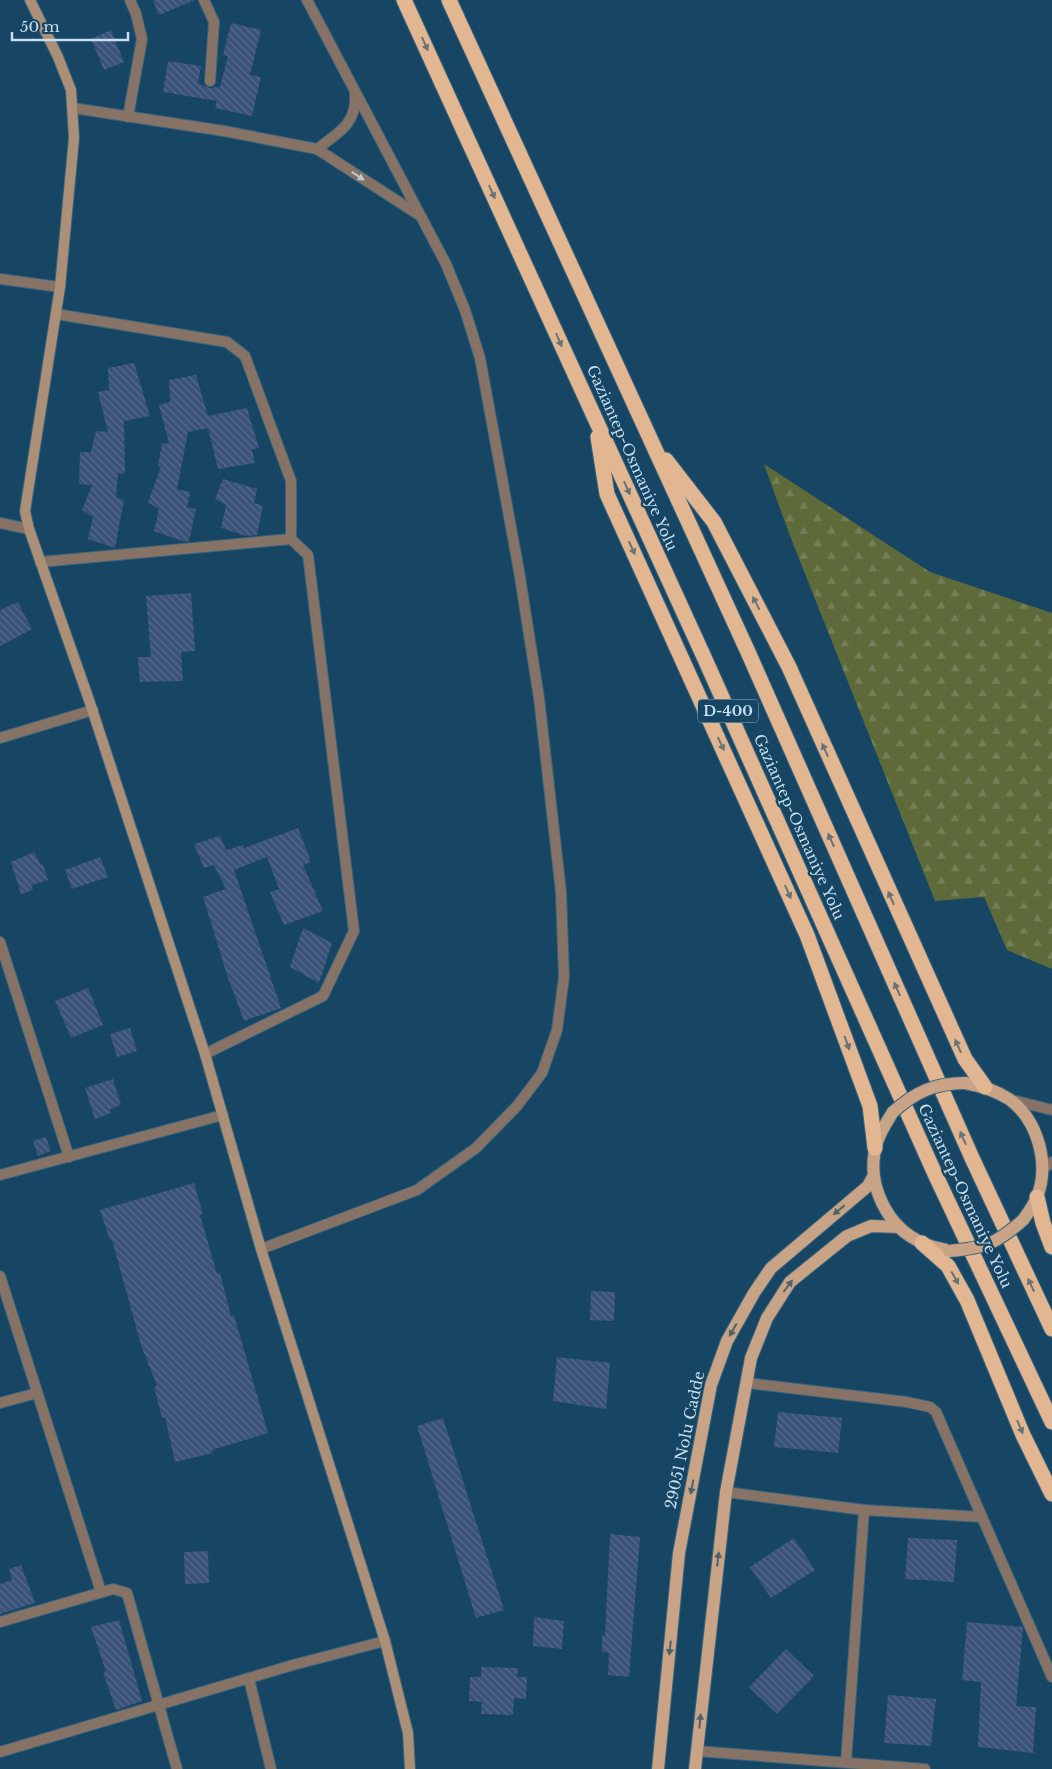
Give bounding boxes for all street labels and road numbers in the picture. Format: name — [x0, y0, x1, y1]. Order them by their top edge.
street label: Gaziantep-Osmaniye Yolu — [583, 362, 682, 554]
road number: D-400 — [698, 699, 758, 722]
street label: Gaziantep-Osmaniye Yolu — [750, 731, 849, 923]
street label: Gaziantep-Osmaniye Yolu — [914, 1101, 1017, 1291]
street label: 29051 Nolu Cadde — [661, 1369, 708, 1511]

